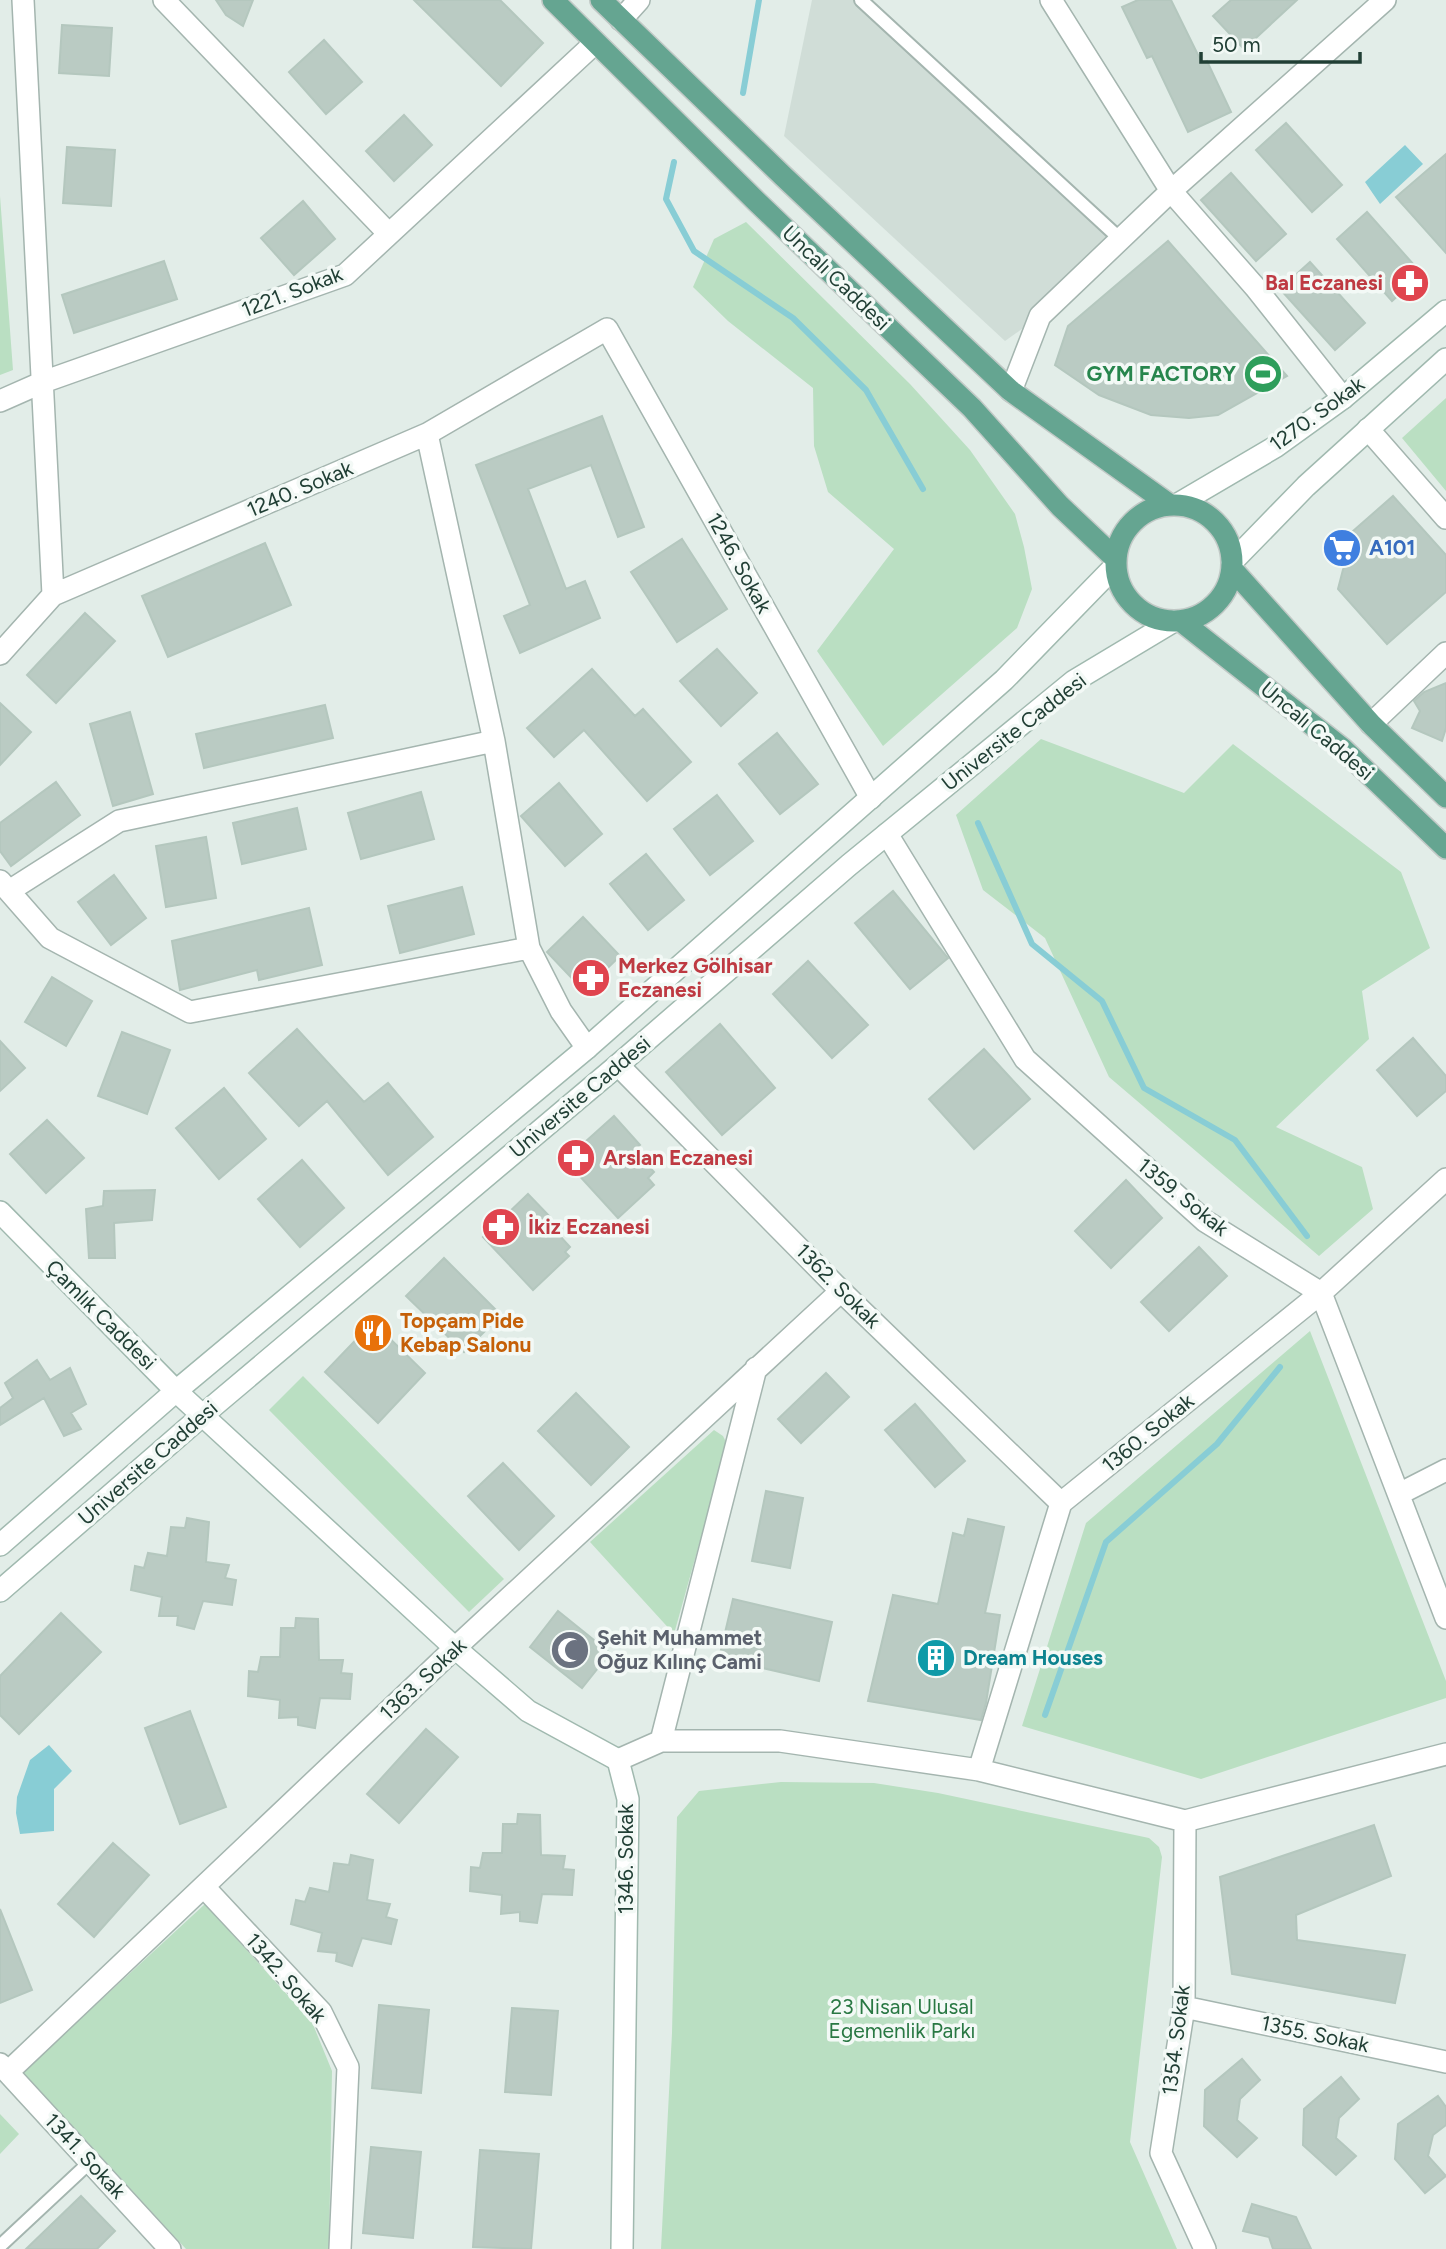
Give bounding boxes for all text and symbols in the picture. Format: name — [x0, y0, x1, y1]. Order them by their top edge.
scale bar — [1201, 21, 1360, 65]
text: 50 m — [1212, 32, 1261, 57]
street label: Uncalı Caddesi — [777, 220, 895, 335]
street label: 1221. Sokak — [238, 261, 347, 322]
pharmacy icon: Bal Eczanesi — [1389, 262, 1431, 304]
place label: Bal Eczanesi — [1265, 270, 1383, 295]
sports icon: GYM FACTORY — [1242, 353, 1284, 395]
place label: GYM FACTORY — [1087, 361, 1236, 386]
street label: 1270. Sokak — [1265, 370, 1369, 456]
street label: 1240. Sokak — [243, 455, 357, 522]
street label: 1246. Sokak — [702, 508, 778, 618]
supermarket icon: A101 — [1321, 527, 1363, 569]
place label: A101 — [1369, 535, 1415, 560]
street label: Universite Caddesi — [936, 667, 1091, 796]
street label: Uncalı Caddesi — [1256, 676, 1379, 785]
place label: Merkez Gölhisar Eczanesi — [618, 953, 772, 1002]
pharmacy icon: Merkez Gölhisar Eczanesi — [570, 957, 612, 999]
street label: Universite Caddesi — [504, 1030, 655, 1163]
pharmacy icon: Arslan Eczanesi — [555, 1137, 597, 1179]
place label: Arslan Eczanesi — [603, 1145, 753, 1170]
street label: 1359. Sokak — [1133, 1152, 1234, 1241]
pharmacy icon: İkiz Eczanesi — [480, 1206, 522, 1248]
place label: İkiz Eczanesi — [528, 1214, 650, 1239]
street label: 1362. Sokak — [791, 1238, 886, 1334]
street label: Çamlık Caddesi — [41, 1254, 162, 1375]
place label: Topçam Pide Kebap Salonu — [400, 1308, 531, 1357]
restaurant icon: Topçam Pide Kebap Salonu — [352, 1312, 394, 1354]
street label: 1360. Sokak — [1097, 1387, 1199, 1477]
street label: Universite Caddesi — [73, 1395, 222, 1530]
place label: Şehit Muhammet Oğuz Kılınç Cami — [597, 1625, 762, 1674]
mosque icon: Şehit Muhammet Oğuz Kılınç Cami — [549, 1629, 591, 1671]
street label: 1363. Sokak — [374, 1632, 472, 1725]
building icon: Dream Houses — [915, 1637, 957, 1679]
place label: Dream Houses — [963, 1645, 1103, 1670]
street label: 1346. Sokak — [613, 1803, 638, 1914]
street label: 1342. Sokak — [241, 1928, 333, 2028]
street label: 1354. Sokak — [1156, 1983, 1195, 2096]
park label: 23 Nisan Ulusal Egemenlik Parkı — [829, 1994, 975, 2043]
street label: 1355. Sokak — [1259, 2010, 1372, 2057]
street label: 1341. Sokak — [40, 2108, 132, 2204]

